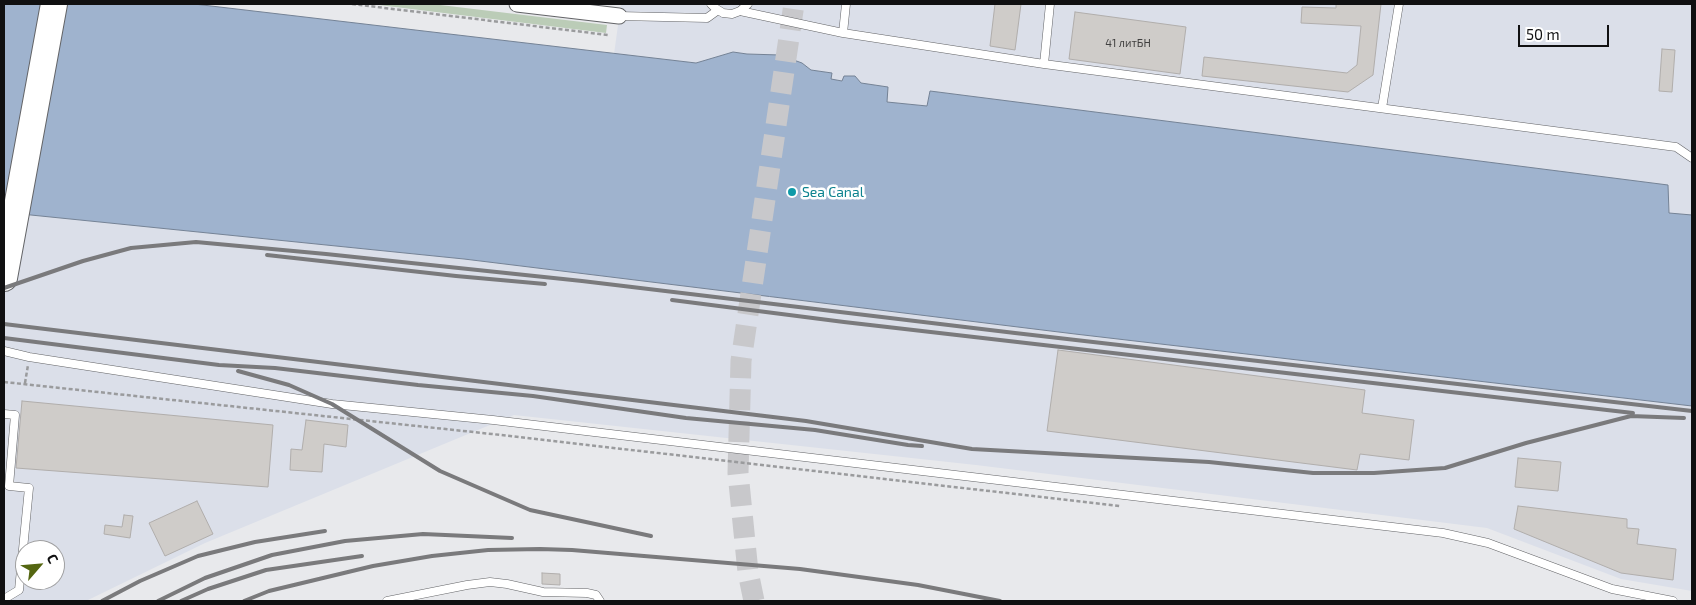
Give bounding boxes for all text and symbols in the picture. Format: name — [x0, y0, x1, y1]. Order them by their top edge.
scale bar — [1521, 15, 1612, 47]
text: 50 m — [1526, 25, 1560, 43]
house number: 41 литБН — [1105, 36, 1151, 50]
place label: Sea Canal — [802, 184, 864, 200]
marker: Sea Canal — [786, 186, 798, 198]
north arrow — [15, 540, 65, 590]
text: С — [43, 551, 62, 566]

